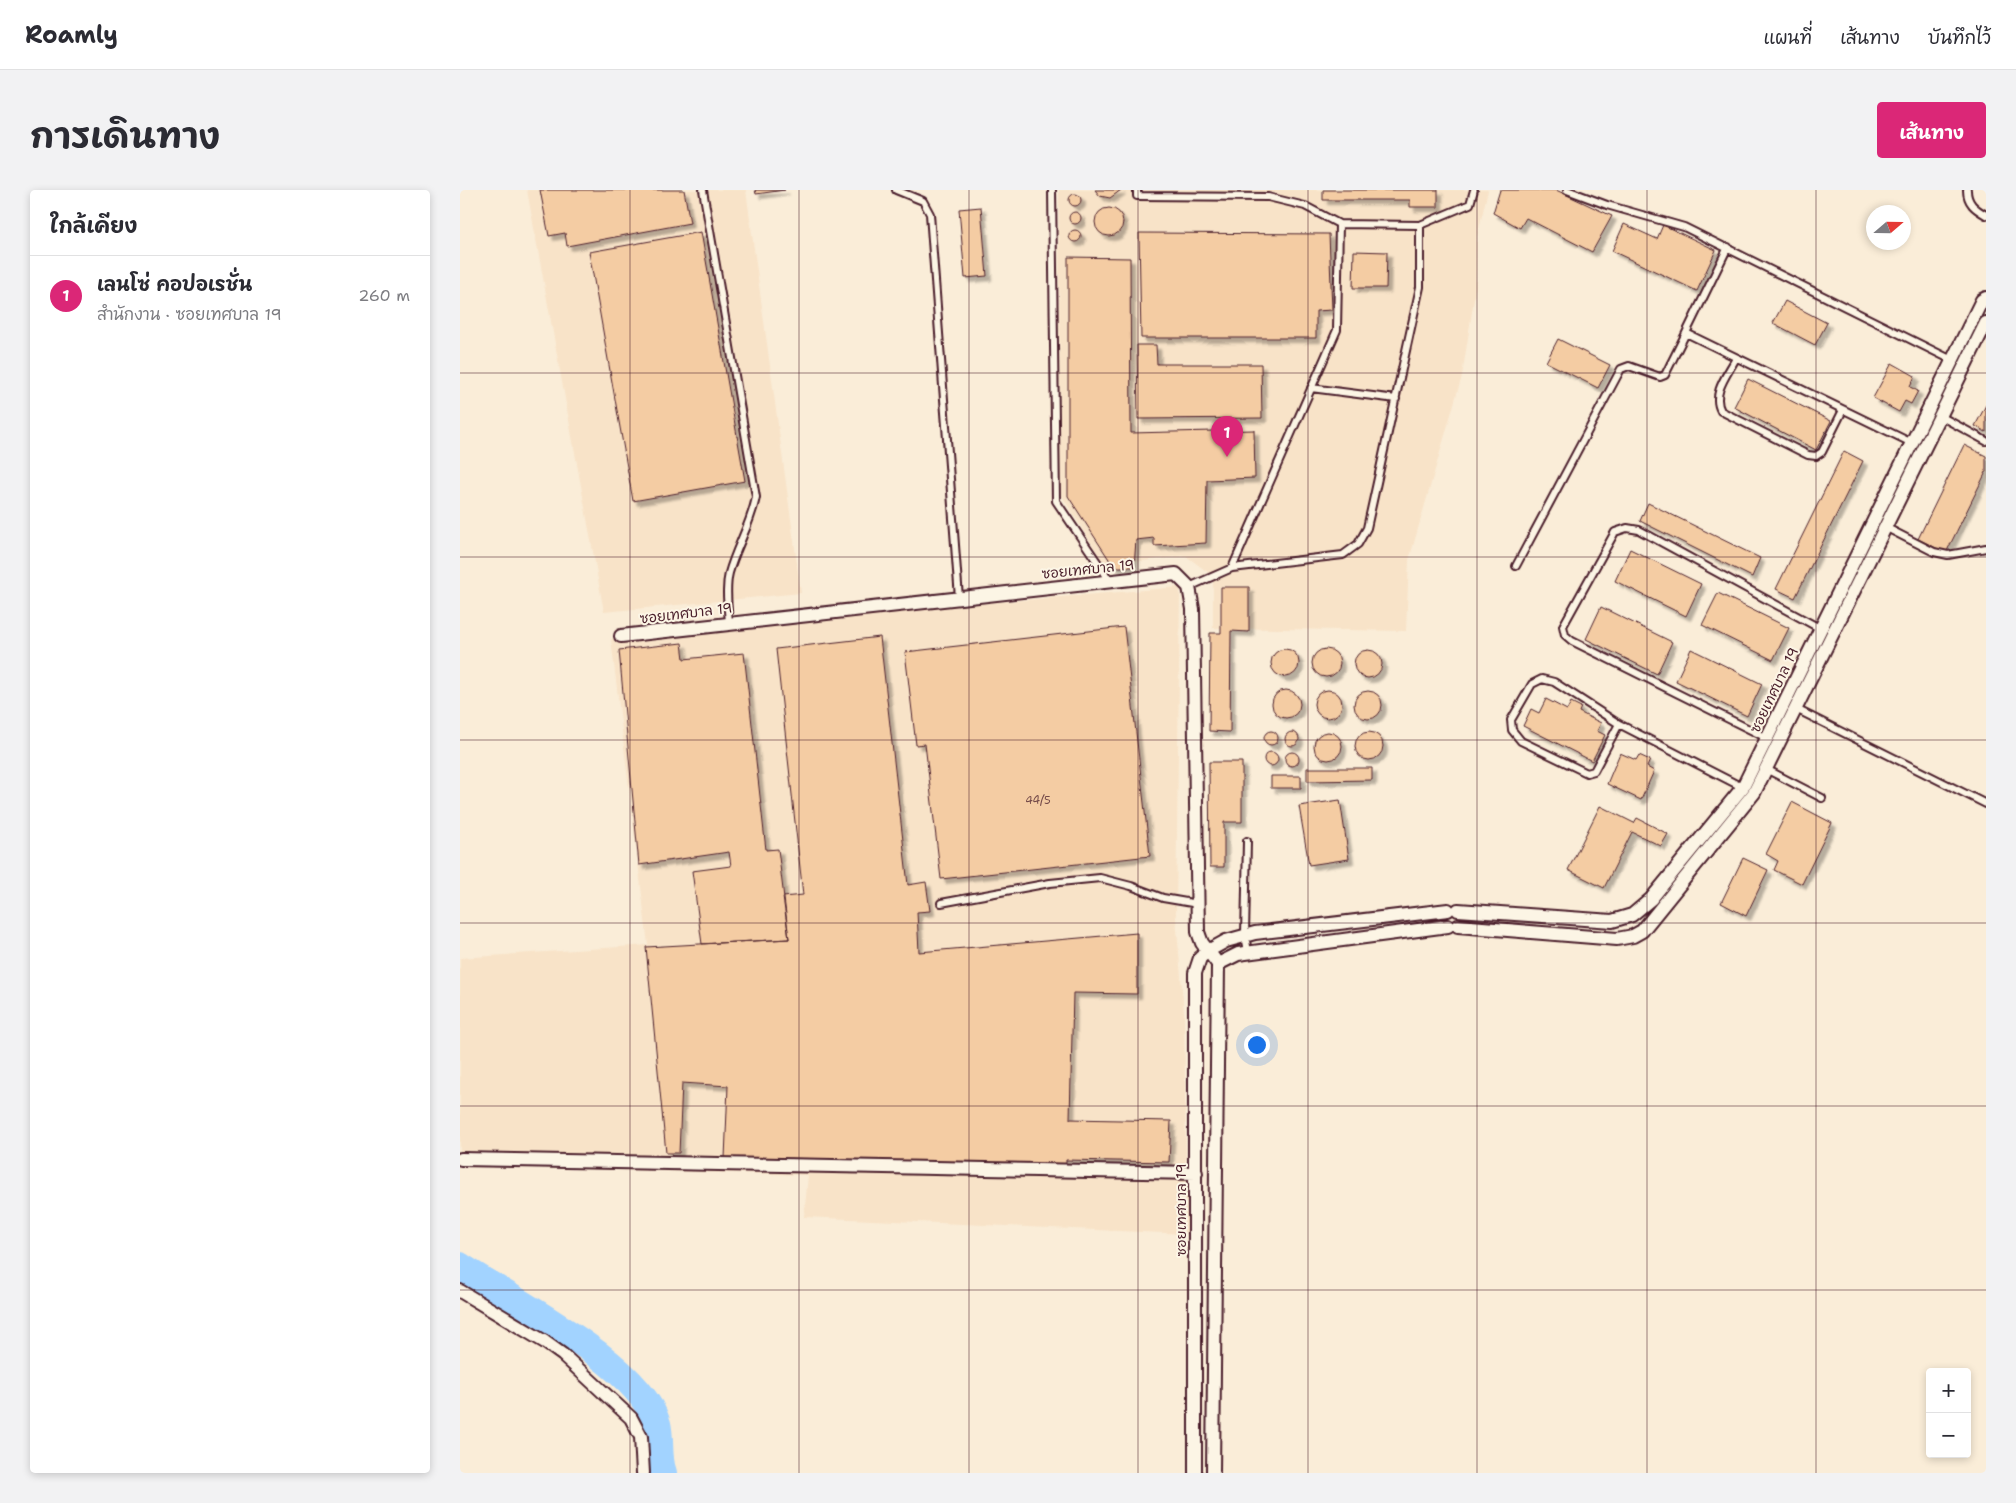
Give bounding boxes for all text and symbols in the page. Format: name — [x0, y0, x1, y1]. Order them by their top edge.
text: Roamly — [25, 19, 118, 51]
text: แผนที่ — [1764, 26, 1812, 50]
text: เส้นทาง — [1840, 26, 1900, 50]
text: บันทึกไว้ — [1928, 26, 1991, 50]
button: เส้นทาง — [1877, 102, 1986, 158]
text: การเดินทาง — [30, 112, 220, 159]
north arrow — [1866, 205, 1911, 250]
text: ใกล้เคียง — [50, 212, 137, 240]
text: เลนโซ่ คอปอเรชั่น — [97, 272, 252, 297]
text: 1 — [62, 285, 70, 306]
text: 260 m — [358, 285, 410, 306]
text: สำนักงาน · ซอยเทศบาล 19 — [97, 304, 282, 325]
pin: 1 — [1211, 416, 1243, 457]
street label: ซอยเทศบาล 19 — [1041, 555, 1135, 583]
street label: ซอยเทศบาล 19 — [639, 598, 733, 628]
street label: ซอยเทศบาล 19 — [1746, 644, 1802, 736]
house number: 44/5 — [1025, 793, 1051, 808]
your location — [1244, 1032, 1270, 1058]
street label: ซอยเทศบาล 19 — [1172, 1164, 1190, 1256]
map controls — [1926, 1368, 1971, 1458]
button: + — [1926, 1368, 1971, 1413]
button: − — [1926, 1413, 1971, 1458]

